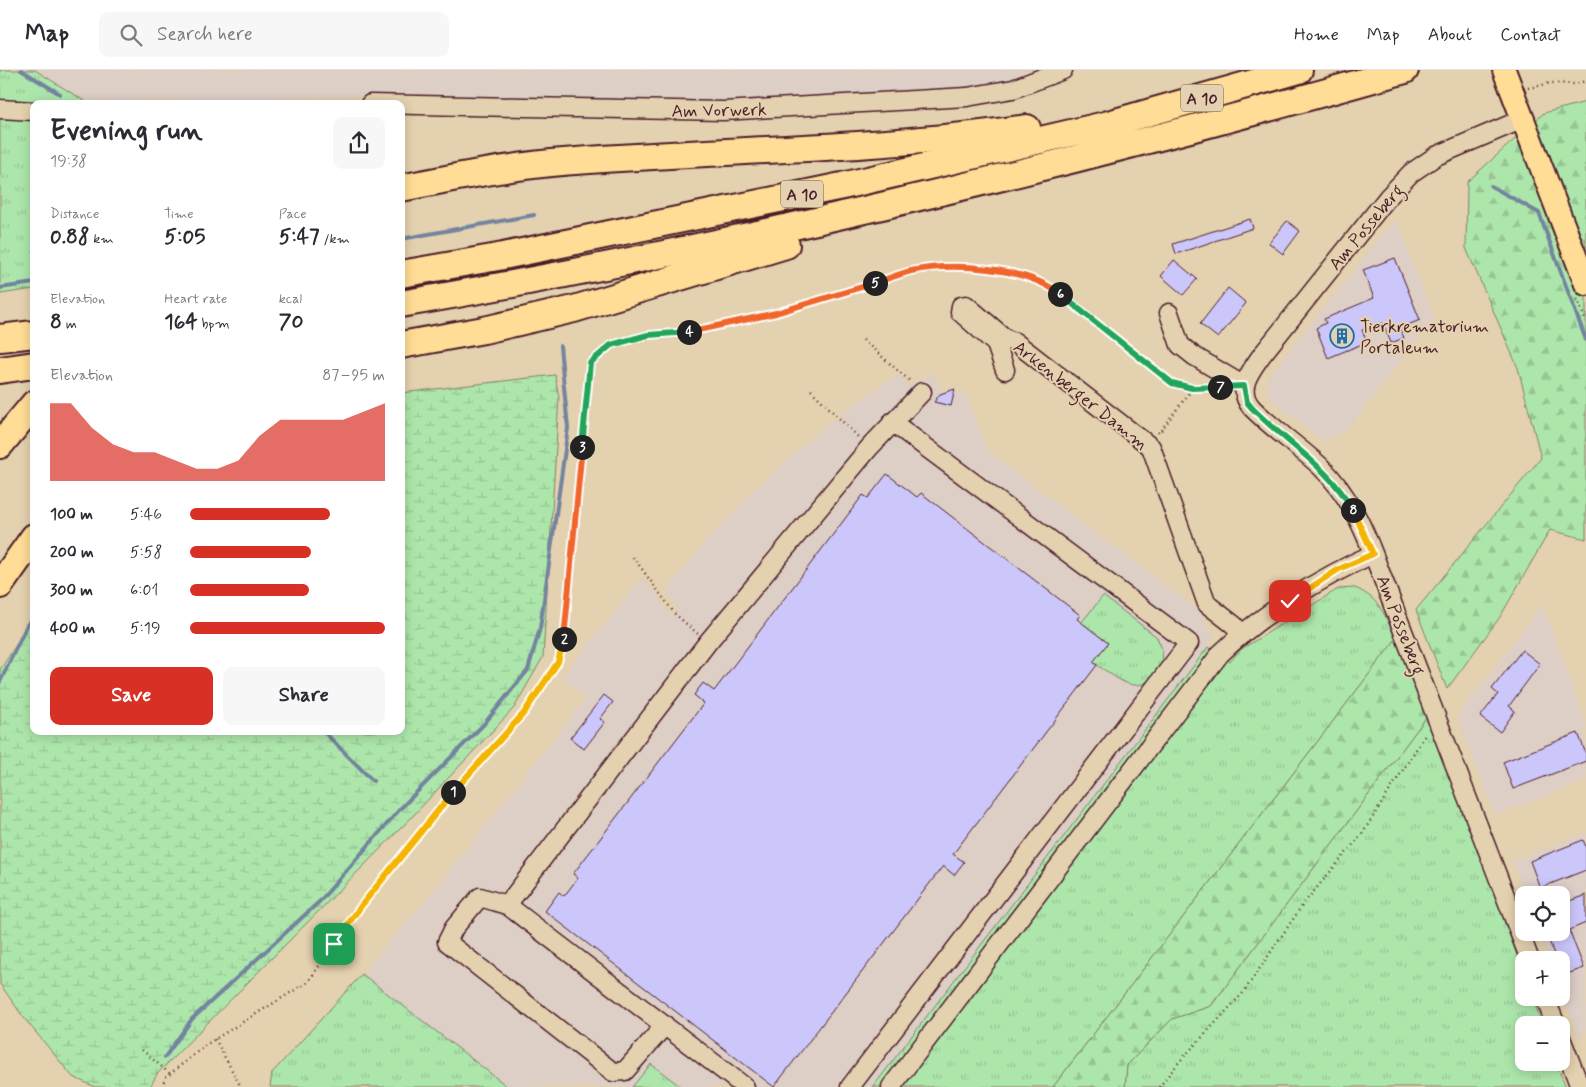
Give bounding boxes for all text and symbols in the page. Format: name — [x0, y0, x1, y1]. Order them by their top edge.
search box — [99, 12, 449, 57]
text: Map — [25, 19, 69, 50]
icon: search — [117, 21, 145, 49]
text: Search here — [157, 22, 253, 47]
text: Home — [1294, 23, 1339, 47]
text: Map — [1367, 23, 1400, 47]
text: About — [1428, 23, 1472, 47]
text: Contact — [1500, 23, 1561, 47]
road number: A 10 — [1181, 84, 1223, 112]
street label: Am Vorwerk — [671, 98, 767, 124]
text: Evening run — [50, 113, 203, 150]
button: share — [333, 117, 385, 169]
text: 19:38 — [50, 151, 87, 172]
road number: A 10 — [781, 180, 823, 208]
street label: Am Posseberg — [1324, 180, 1411, 277]
text: Distance — [50, 205, 99, 223]
text: Time — [164, 205, 194, 223]
text: Pace — [279, 205, 307, 223]
text: 0.88 — [50, 223, 89, 251]
text: 5:05 — [164, 223, 205, 251]
text: 5:47 — [279, 223, 320, 251]
text: km — [89, 230, 114, 248]
text: /km — [320, 230, 350, 248]
pin: 5 — [862, 270, 888, 296]
text: 5 — [871, 274, 880, 292]
pin: 6 — [1048, 282, 1072, 306]
text: 6 — [1057, 285, 1064, 303]
text: Elevation — [50, 290, 105, 308]
text: Heart rate — [164, 290, 227, 308]
text: kcal — [279, 290, 302, 308]
text: 8 — [50, 308, 62, 336]
text: 164 — [164, 308, 198, 336]
text: 70 — [279, 308, 303, 336]
text: m — [62, 315, 77, 333]
text: bpm — [198, 315, 230, 333]
place label: Tierkrematorium Portaleum — [1360, 315, 1489, 360]
pin: 4 — [676, 320, 702, 344]
text: 4 — [685, 323, 694, 341]
building icon: Tierkrematorium Portaleum — [1329, 323, 1355, 349]
street label: Arkenberger Damm — [1007, 336, 1153, 458]
text: Elevation — [50, 365, 113, 386]
text: 87–95 m — [322, 365, 385, 386]
pin: 7 — [1208, 374, 1232, 400]
text: 7 — [1216, 378, 1225, 396]
pin: 3 — [570, 434, 594, 460]
text: 3 — [579, 438, 586, 456]
pin: 8 — [1340, 498, 1366, 522]
text: 8 — [1350, 501, 1357, 519]
text: 100 m — [50, 504, 93, 525]
text: 5:46 — [130, 504, 162, 525]
text: 200 m — [50, 542, 94, 563]
text: 5:58 — [130, 542, 162, 563]
street label: Am Posseberg — [1368, 572, 1430, 680]
text: 300 m — [50, 580, 93, 601]
text: 6:01 — [130, 580, 158, 601]
pin — [1269, 580, 1311, 622]
icon: check — [1276, 587, 1304, 615]
text: 400 m — [50, 618, 95, 639]
text: 5:19 — [130, 618, 161, 639]
pin: 2 — [552, 626, 576, 652]
text: 2 — [561, 630, 568, 648]
button: Save — [50, 667, 213, 725]
button: Share — [223, 667, 385, 725]
pin: 1 — [440, 780, 466, 804]
text: 1 — [450, 783, 457, 801]
map controls — [1515, 886, 1570, 1071]
button: locate — [1515, 886, 1570, 941]
pin — [313, 923, 355, 965]
icon: arrive — [320, 930, 348, 958]
button: + — [1515, 951, 1570, 1006]
button: − — [1515, 1016, 1570, 1071]

